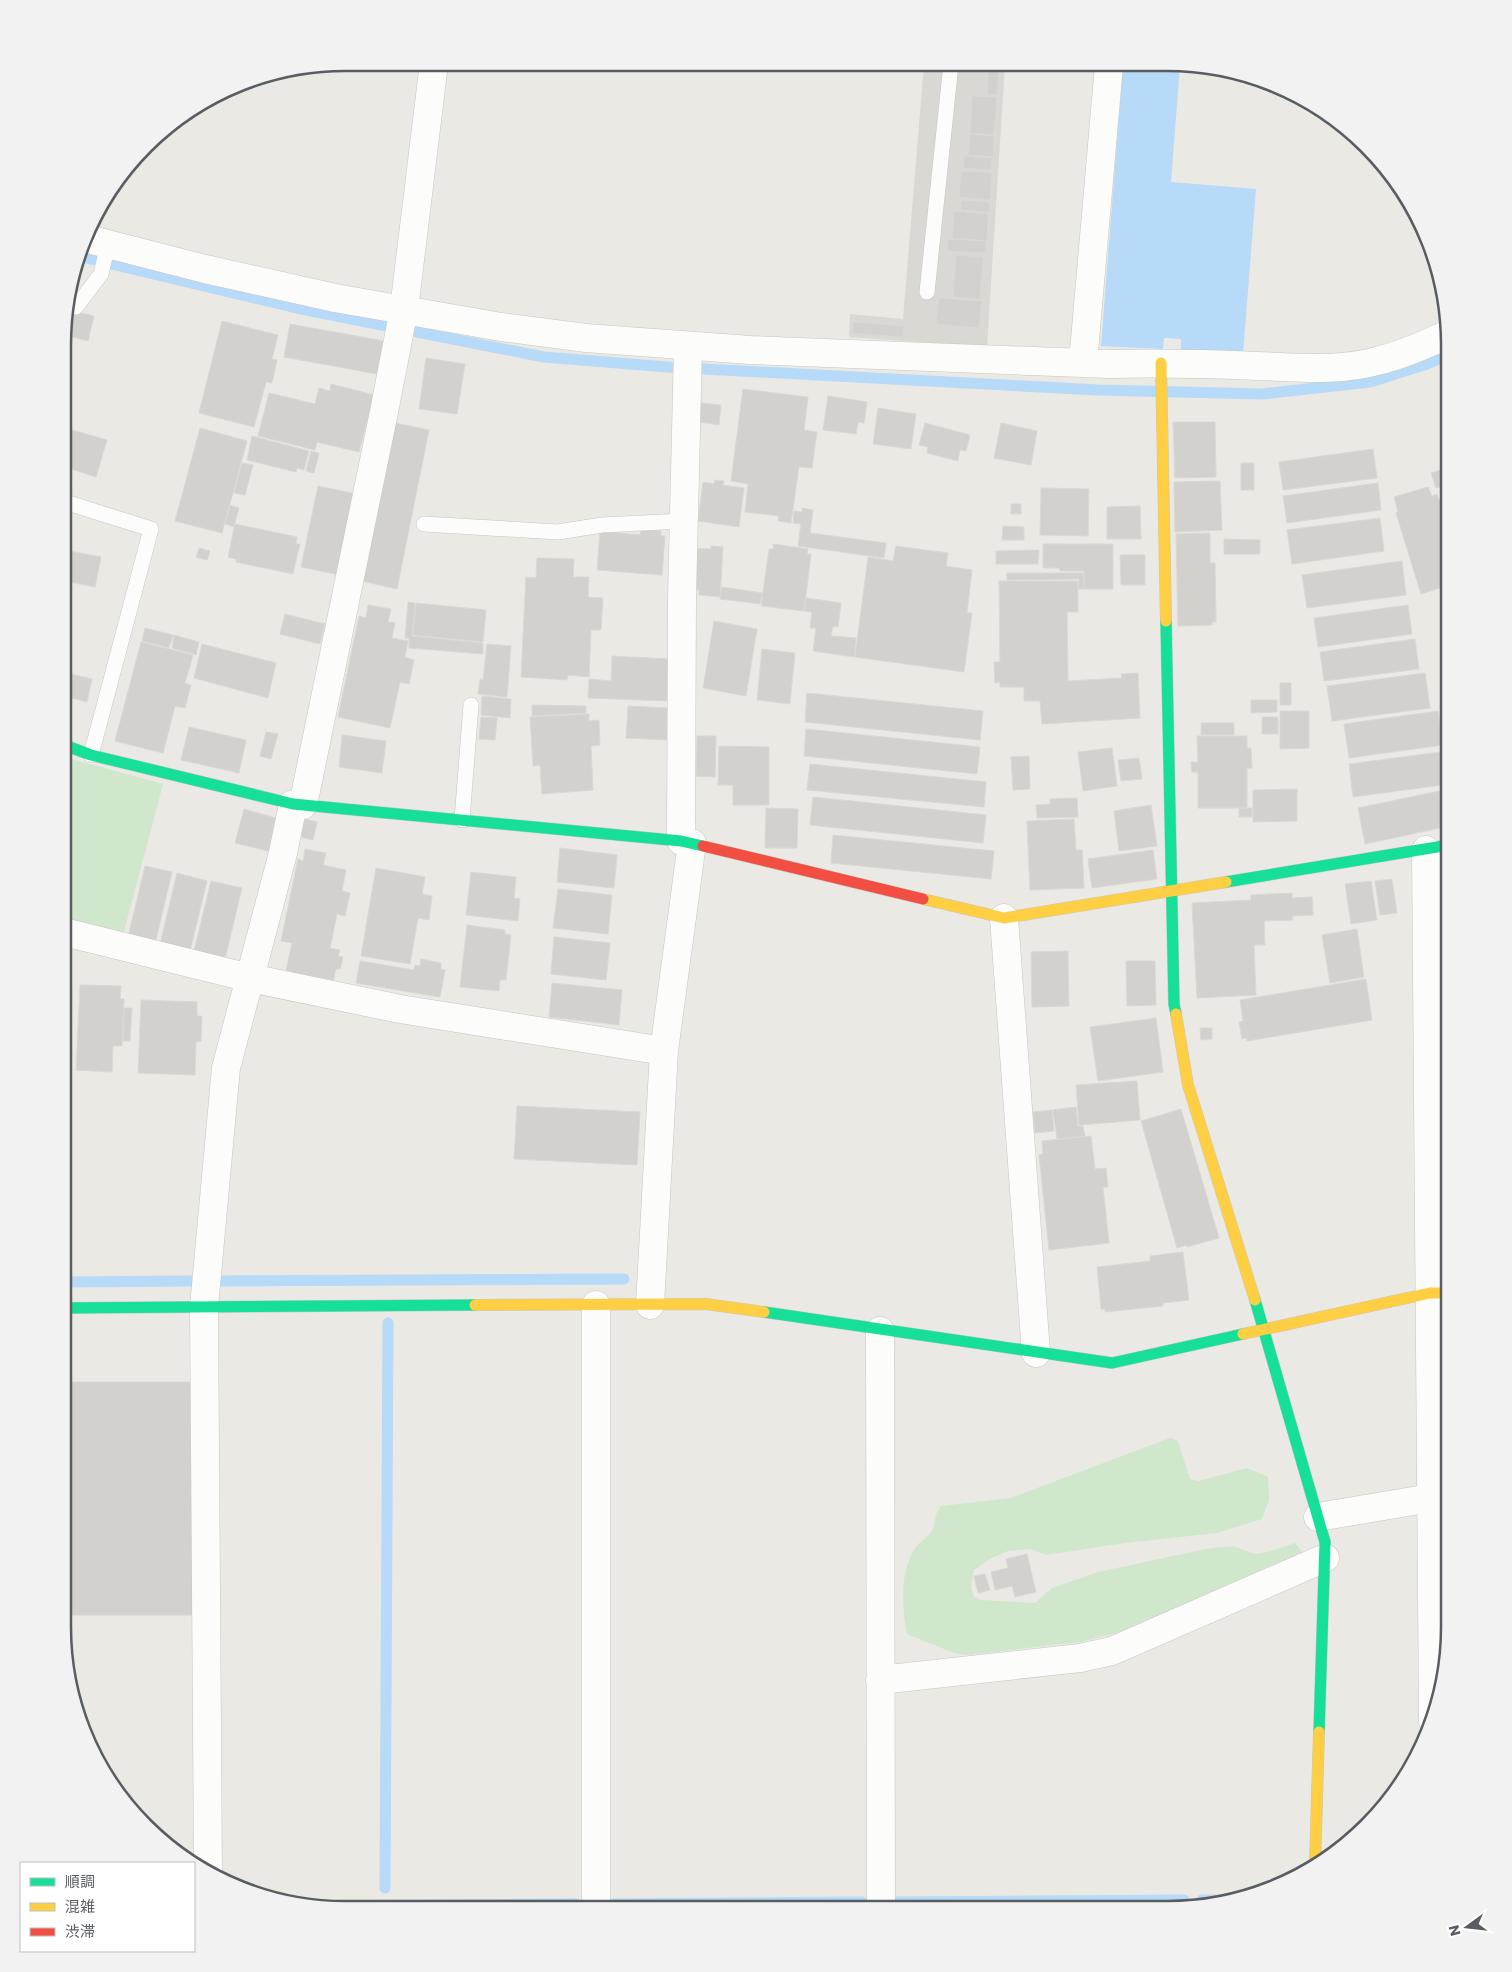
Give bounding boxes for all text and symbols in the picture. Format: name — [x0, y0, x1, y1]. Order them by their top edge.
legend — [20, 1862, 195, 1952]
text: 順調 — [65, 1871, 95, 1892]
text: 混雑 — [65, 1896, 95, 1917]
north arrow — [1442, 1902, 1492, 1952]
text: 渋滞 — [65, 1921, 95, 1942]
text: N — [1443, 1923, 1465, 1938]

